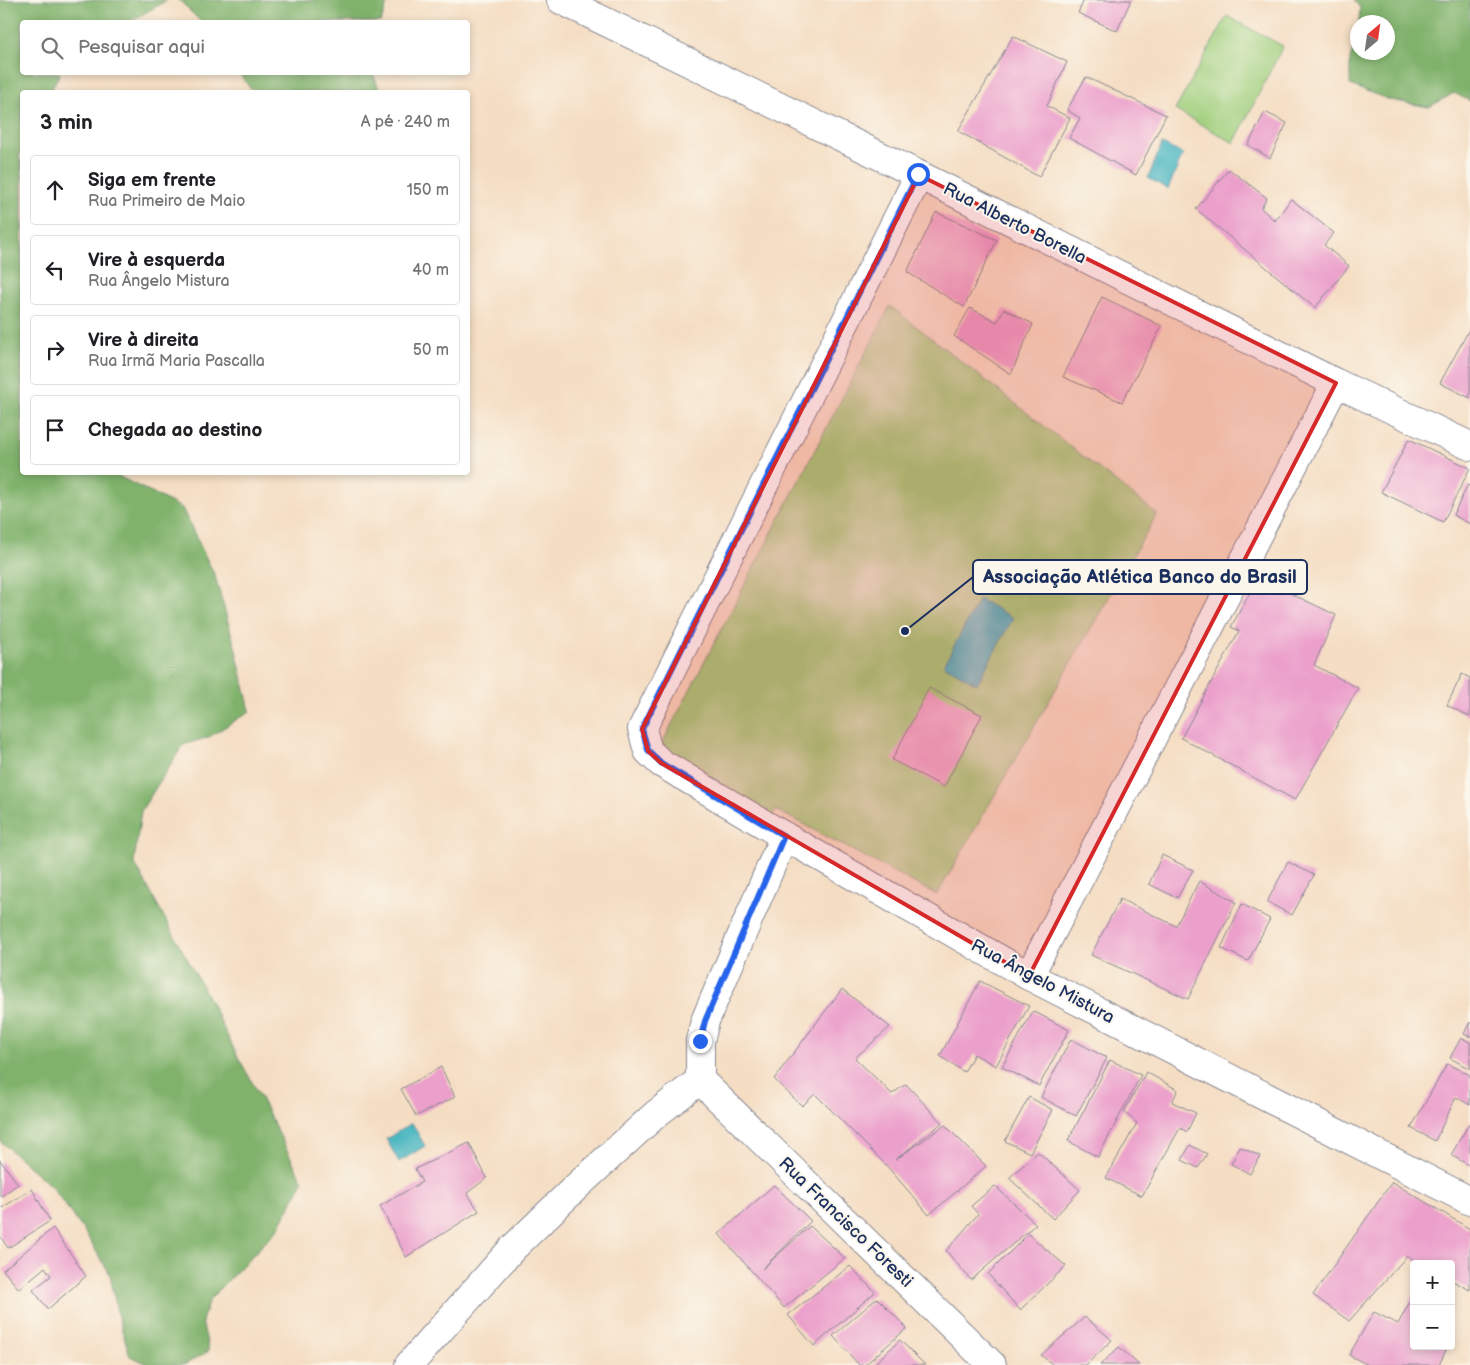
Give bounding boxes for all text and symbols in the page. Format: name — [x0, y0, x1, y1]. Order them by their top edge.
north arrow — [1350, 15, 1395, 60]
search box — [20, 20, 470, 75]
icon: search — [38, 34, 66, 62]
text: Pesquisar aqui — [78, 36, 205, 59]
text: 3 min — [40, 110, 93, 135]
text: A pé · 240 m — [361, 113, 450, 132]
route start — [907, 163, 930, 186]
text: Siga em frente — [88, 169, 216, 192]
icon: ahead — [41, 176, 69, 204]
street label: Rua Alberto Borella — [940, 178, 1090, 269]
text: 150 m — [407, 181, 449, 200]
text: Rua Primeiro de Maio — [88, 192, 245, 211]
text: Vire à esquerda — [88, 249, 225, 272]
icon: left — [41, 256, 69, 284]
text: 40 m — [412, 261, 449, 280]
text: Rua Ângelo Mistura — [88, 272, 230, 291]
text: Vire à direita — [88, 329, 199, 352]
icon: right — [41, 336, 69, 364]
text: 50 m — [413, 341, 449, 360]
text: Rua Irmã Maria Pascalla — [88, 352, 265, 371]
icon: arrive — [41, 416, 69, 444]
text: Chegada ao destino — [88, 419, 262, 442]
callout: Associação Atlética Banco do Brasil — [973, 560, 1307, 594]
text: Associação Atlética Banco do Brasil — [982, 566, 1297, 589]
street label: Rua Ângelo Mistura — [968, 933, 1119, 1028]
route end — [689, 1030, 712, 1053]
street label: Rua Francisco Foresti — [774, 1153, 917, 1292]
map controls — [1410, 1260, 1455, 1350]
button: + — [1410, 1260, 1455, 1305]
button: − — [1410, 1305, 1455, 1350]

